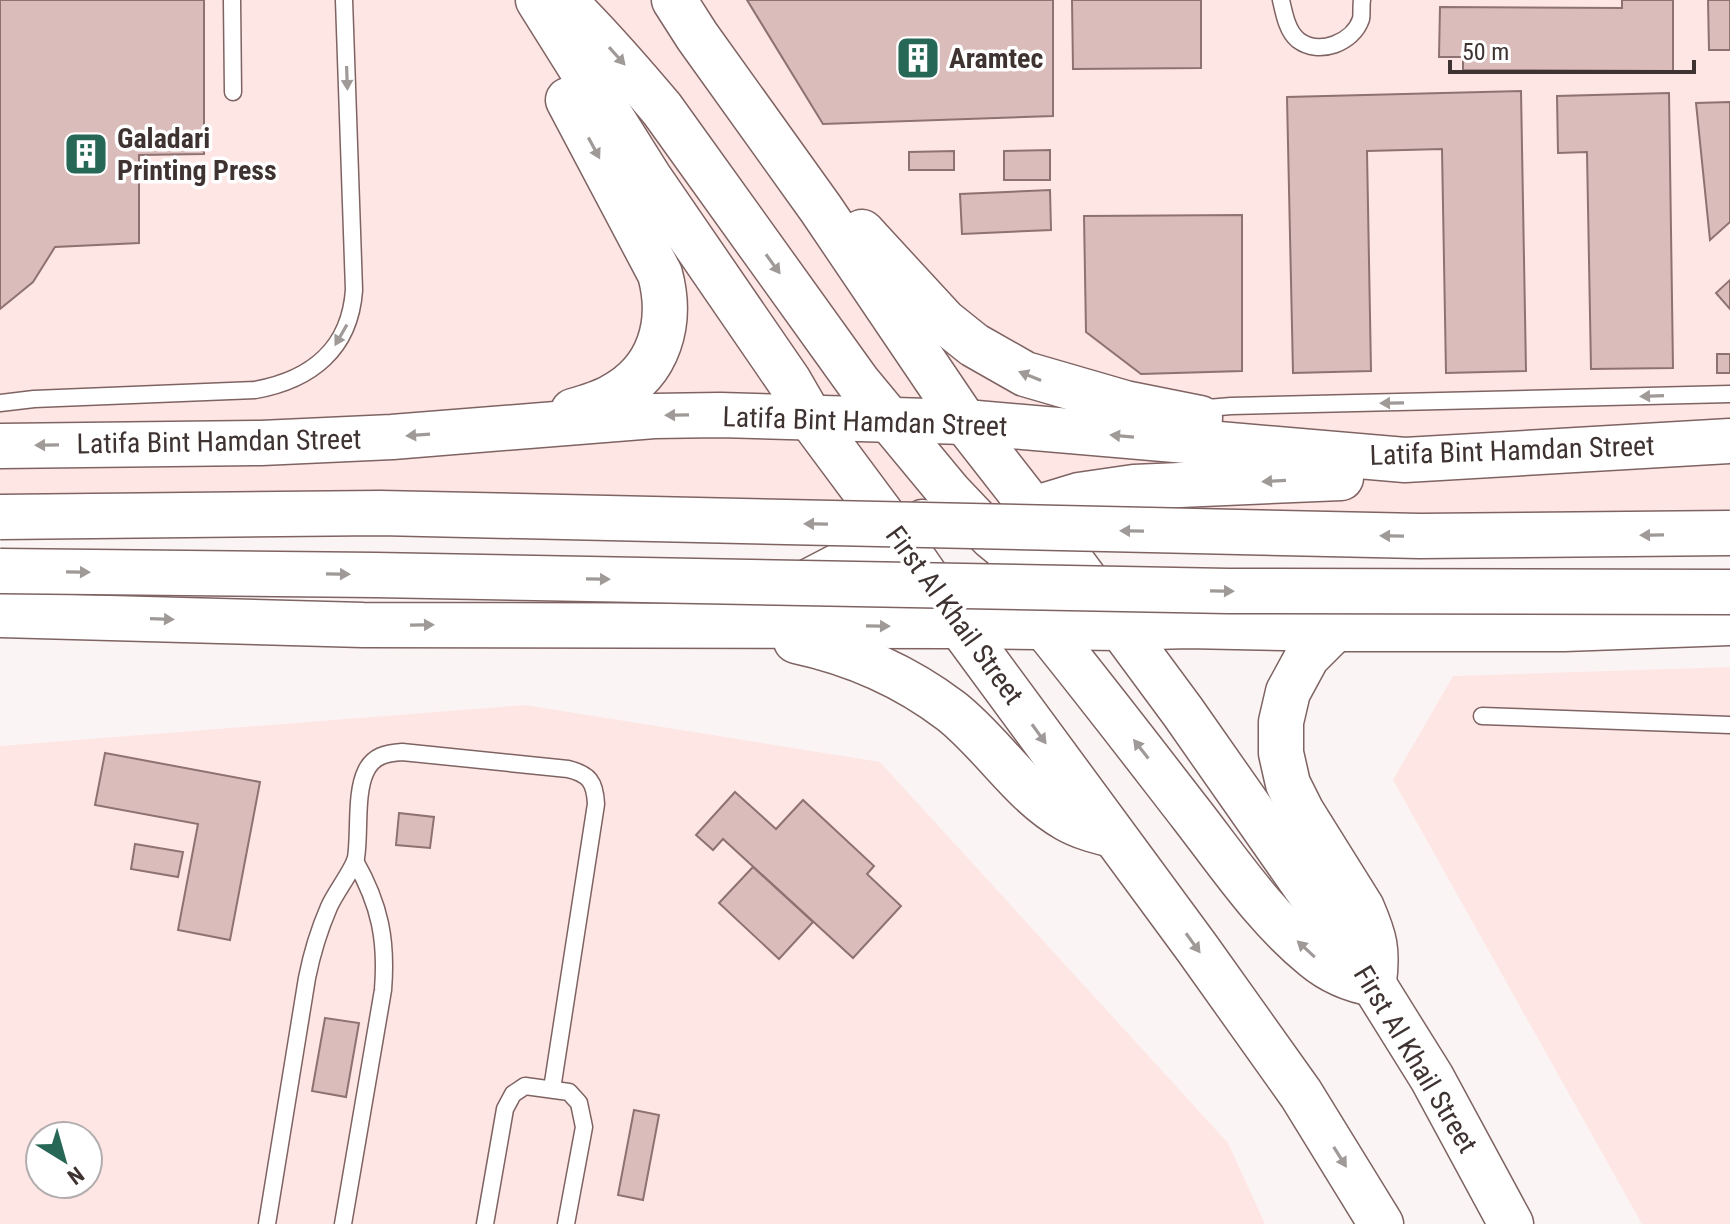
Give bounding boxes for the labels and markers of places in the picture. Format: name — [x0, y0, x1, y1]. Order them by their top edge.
building icon: Aramtec — [894, 34, 942, 82]
place label: Aramtec — [949, 42, 1044, 75]
place label: Galadari Printing Press — [117, 122, 277, 187]
building icon: Galadari Printing Press — [62, 130, 110, 178]

